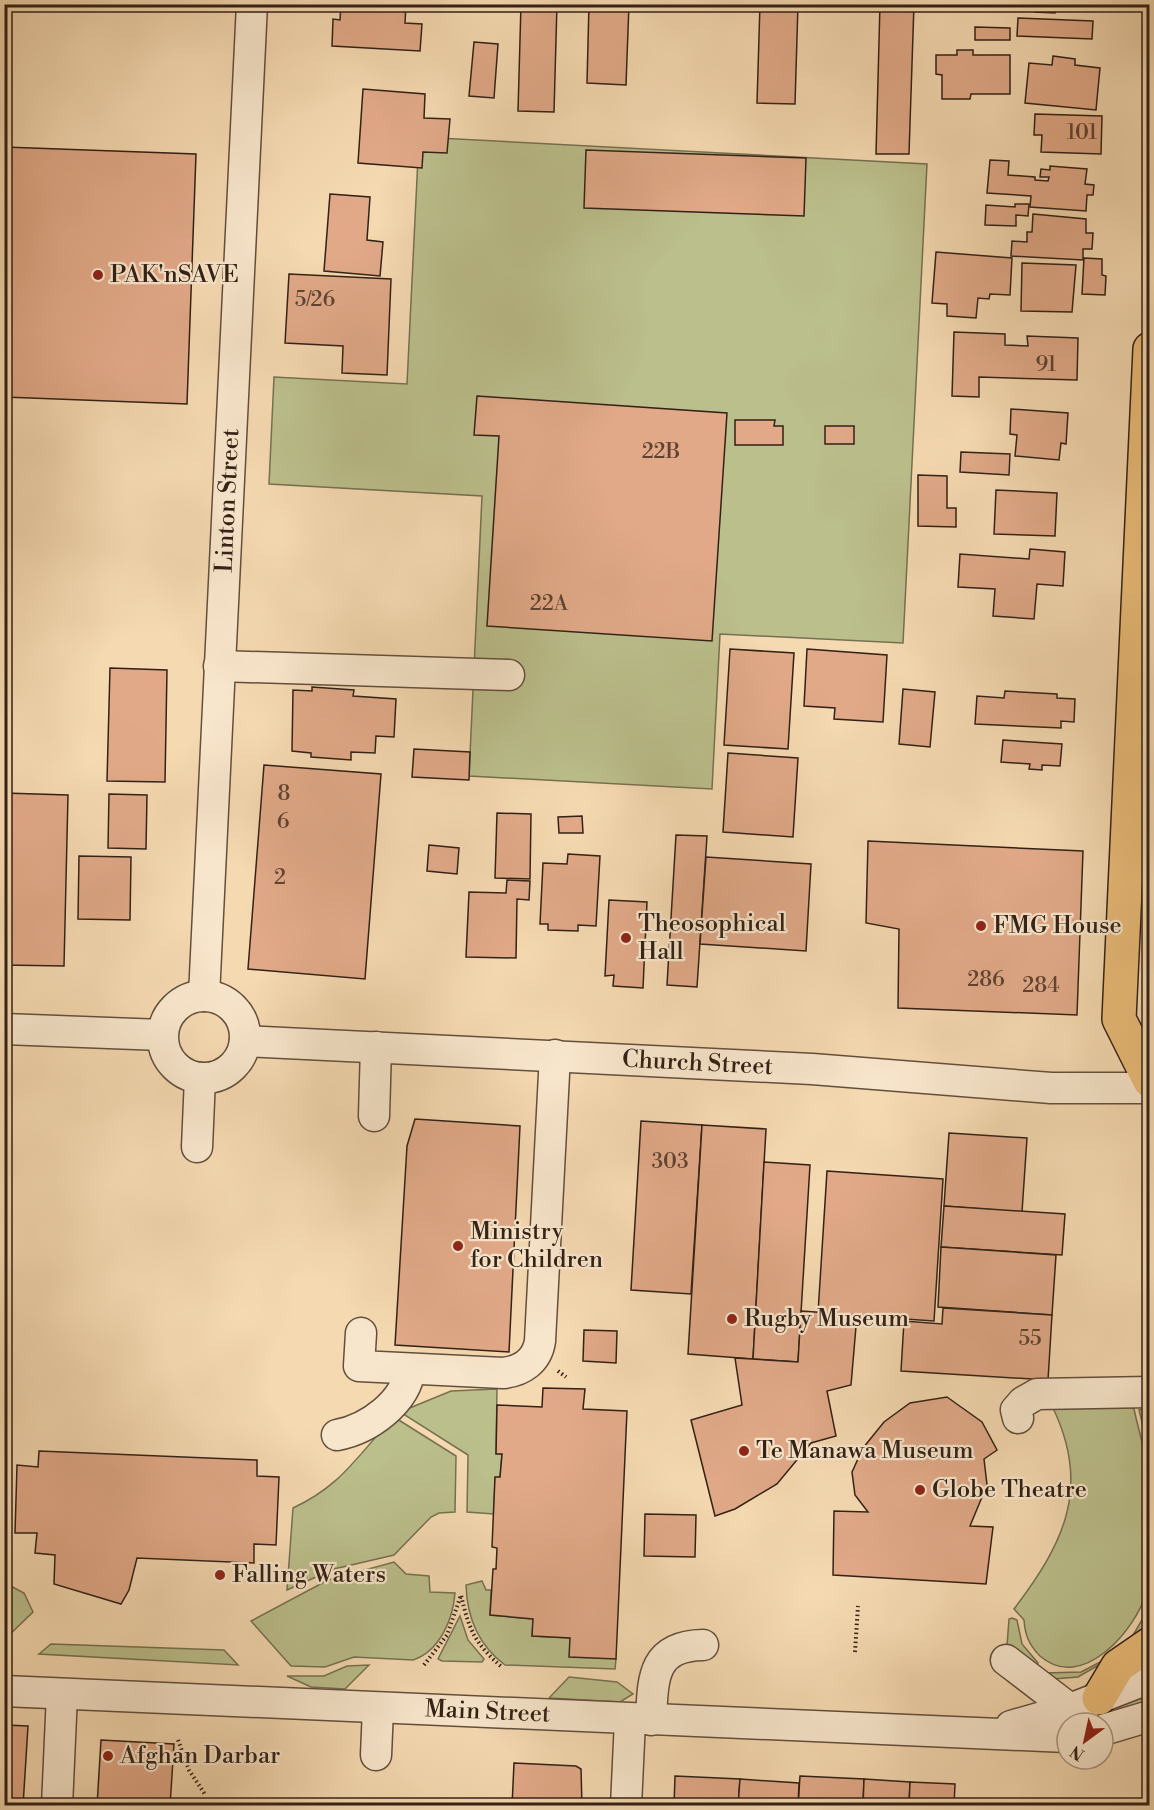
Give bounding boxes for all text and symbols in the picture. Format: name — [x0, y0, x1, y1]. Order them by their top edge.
house number: 101 — [1067, 120, 1097, 146]
place label: PAK'nSAVE — [110, 260, 239, 290]
marker: PAK'nSAVE — [91, 268, 105, 282]
house number: 5/26 — [295, 287, 335, 313]
house number: 91 — [1035, 352, 1057, 378]
street label: Linton Street — [210, 427, 246, 573]
house number: 22B — [642, 439, 680, 465]
house number: 22A — [530, 591, 569, 617]
house number: 8 — [278, 781, 290, 807]
house number: 6 — [277, 809, 290, 835]
house number: 2 — [274, 865, 286, 891]
place label: Theosophical Hall — [638, 909, 786, 967]
place label: FMG House — [993, 911, 1122, 941]
marker: FMG House — [974, 919, 988, 933]
marker: Theosophical Hall — [619, 931, 633, 945]
house number: 286 — [967, 967, 1005, 993]
house number: 284 — [1022, 973, 1060, 999]
street label: Church Street — [621, 1045, 774, 1082]
house number: 303 — [651, 1149, 689, 1175]
place label: Ministry for Children — [470, 1217, 603, 1275]
marker: Ministry for Children — [451, 1239, 465, 1253]
place label: Rugby Museum — [744, 1304, 909, 1334]
marker: Rugby Museum — [725, 1312, 739, 1326]
house number: 55 — [1018, 1326, 1042, 1352]
place label: Te Manawa Museum — [756, 1436, 973, 1466]
marker: Te Manawa Museum — [737, 1444, 751, 1458]
place label: Globe Theatre — [932, 1475, 1087, 1505]
marker: Globe Theatre — [913, 1483, 927, 1497]
place label: Falling Waters — [232, 1560, 386, 1590]
marker: Falling Waters — [213, 1568, 227, 1582]
street label: Main Street — [424, 1694, 552, 1730]
north arrow — [1055, 1711, 1115, 1771]
place label: Afghan Darbar — [119, 1741, 280, 1771]
text: N — [1066, 1741, 1088, 1765]
marker: Afghan Darbar — [101, 1749, 115, 1763]

